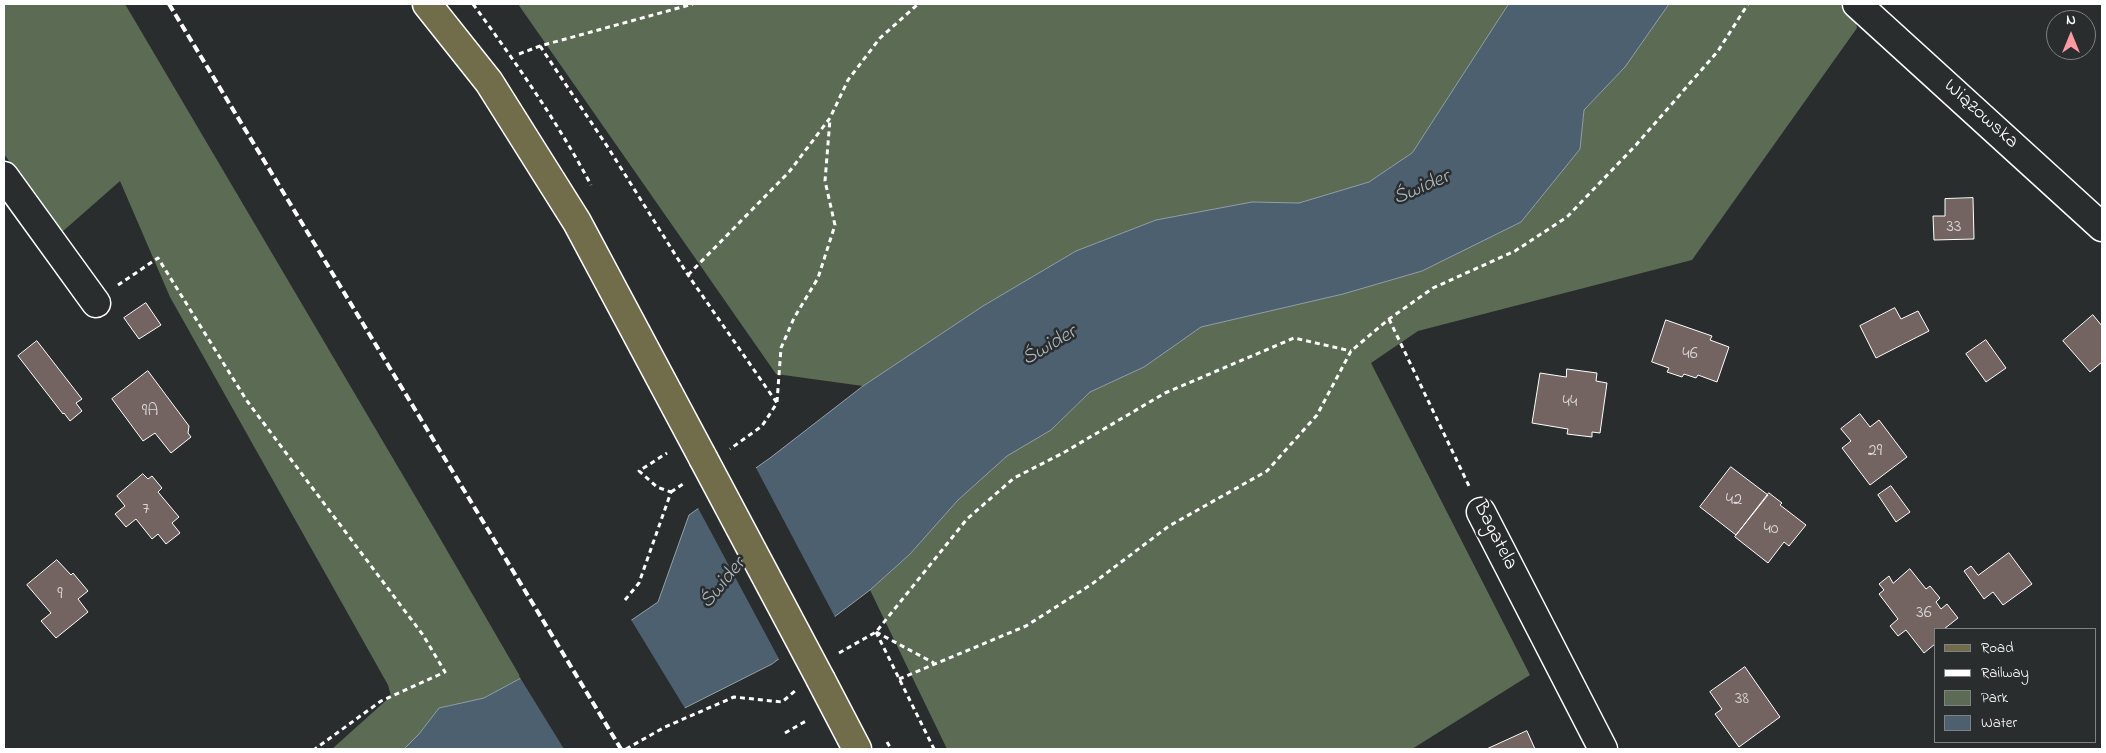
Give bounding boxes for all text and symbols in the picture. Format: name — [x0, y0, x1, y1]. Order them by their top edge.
north arrow — [2046, 10, 2096, 60]
text: N — [2066, 10, 2076, 31]
street label: Wiązowska — [1938, 75, 2022, 155]
water label: Świder — [1390, 166, 1454, 212]
house number: 33 — [1947, 217, 1961, 239]
water label: Świder — [1018, 321, 1082, 373]
house number: 46 — [1682, 344, 1698, 366]
house number: 44 — [1563, 392, 1577, 414]
house number: 9A — [142, 401, 158, 423]
house number: 29 — [1868, 441, 1882, 463]
house number: 42 — [1726, 490, 1742, 512]
street label: Bagatela — [1467, 498, 1521, 574]
house number: 7 — [142, 499, 150, 521]
house number: 40 — [1763, 519, 1779, 541]
water label: Świder — [695, 553, 753, 615]
house number: 9 — [57, 584, 63, 606]
house number: 36 — [1916, 603, 1932, 625]
legend — [1934, 628, 2096, 743]
text: Road — [1981, 637, 2014, 659]
text: Railway — [1981, 662, 2029, 684]
text: Park — [1981, 687, 2008, 709]
house number: 38 — [1735, 689, 1749, 711]
text: Water — [1981, 712, 2017, 734]

